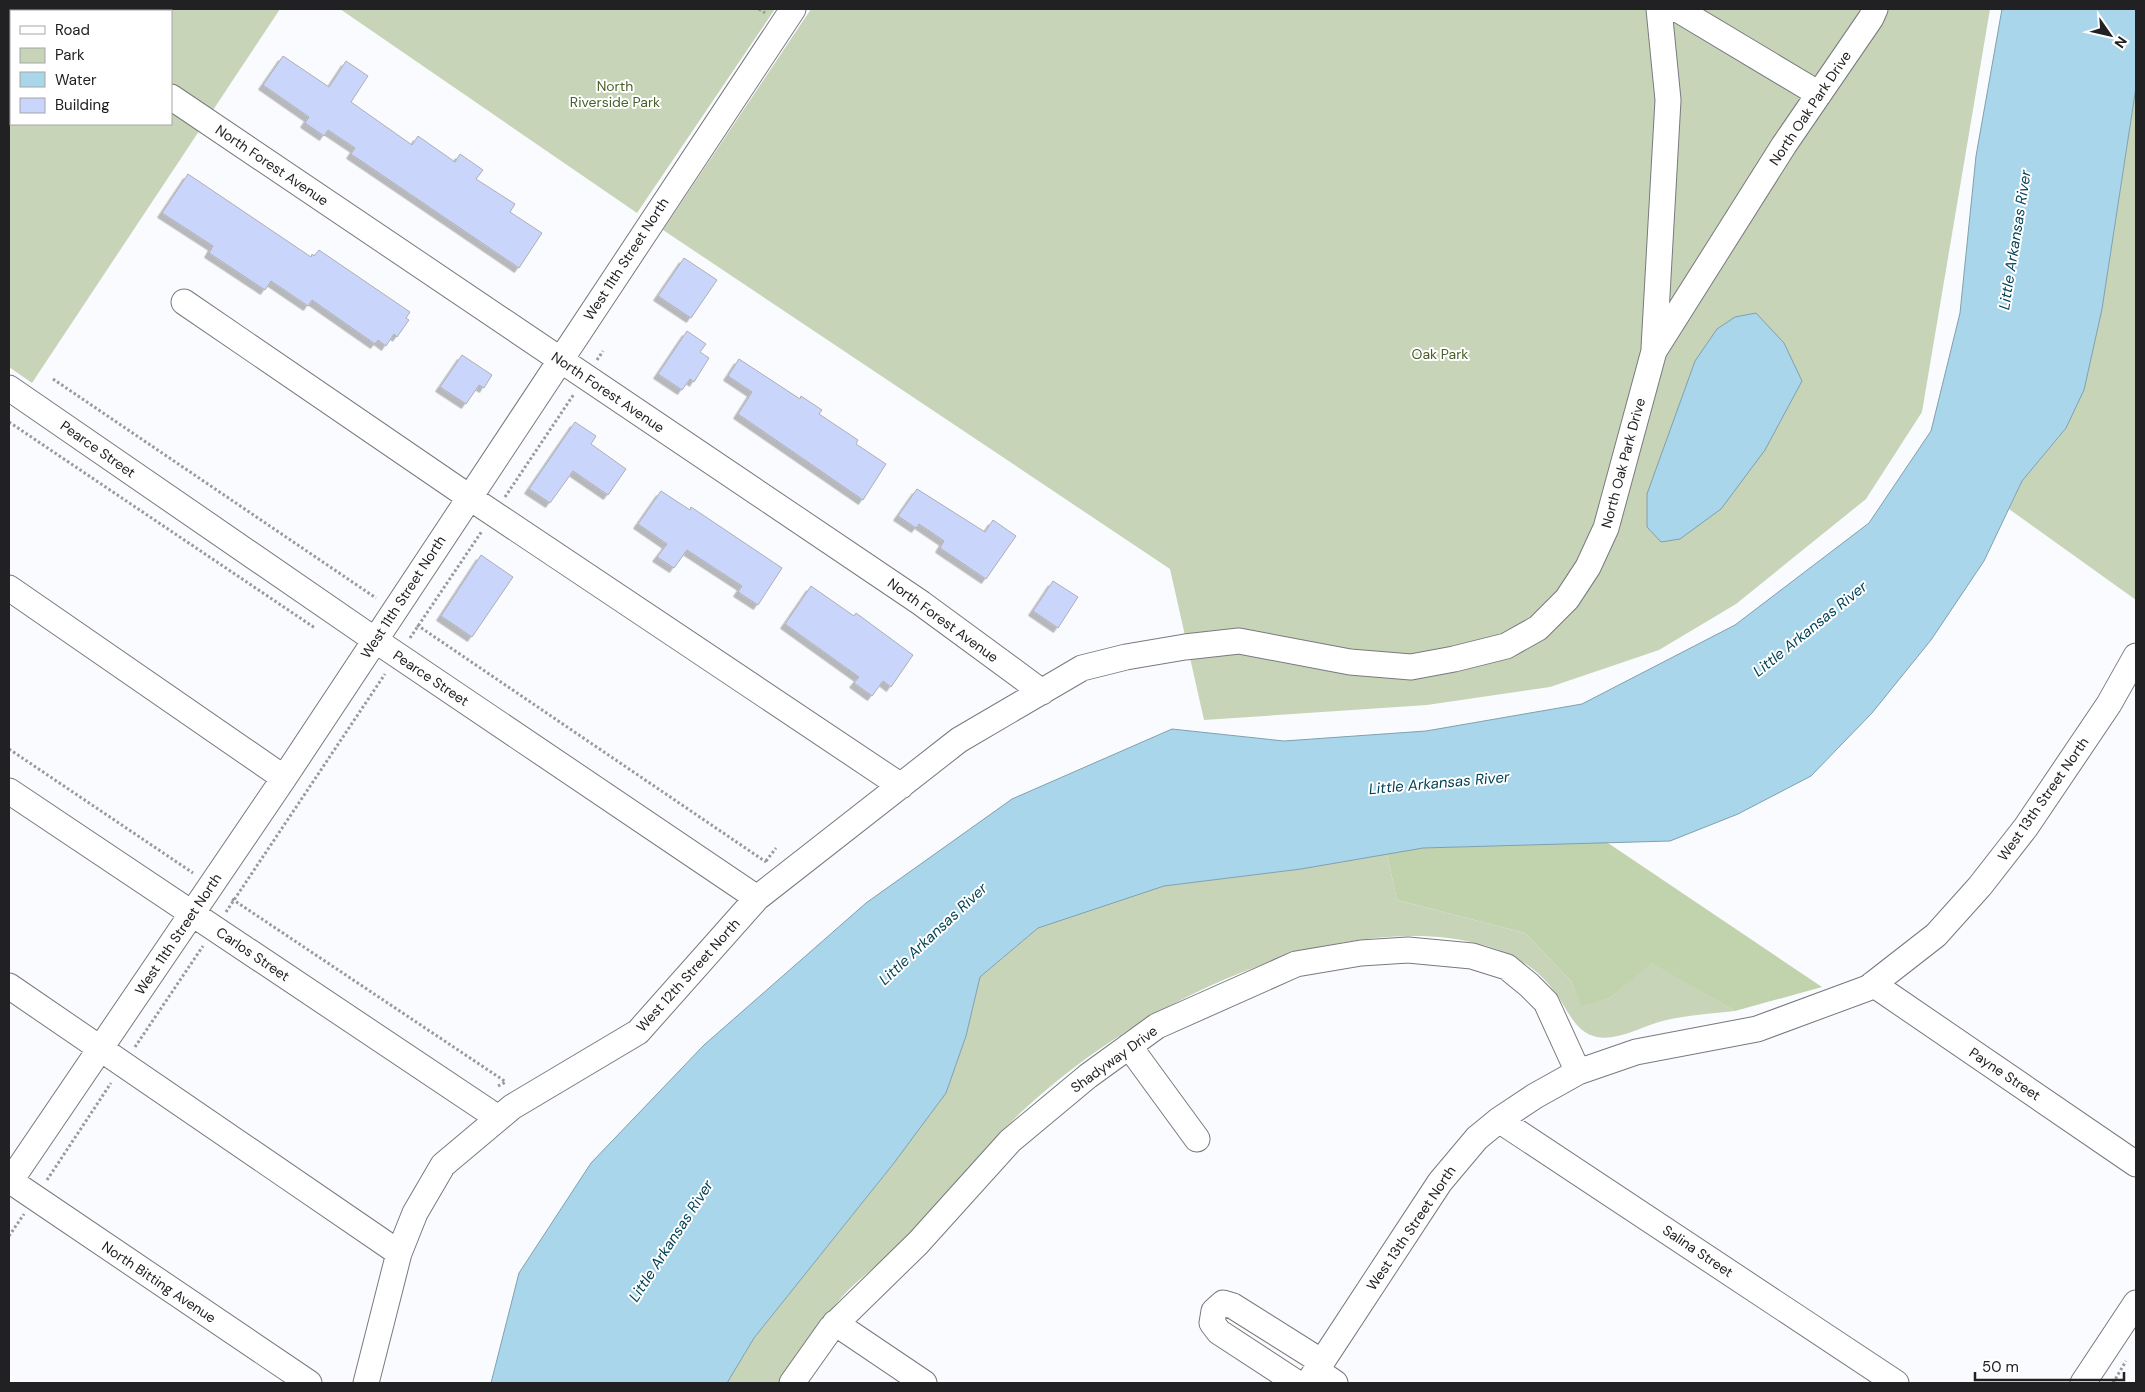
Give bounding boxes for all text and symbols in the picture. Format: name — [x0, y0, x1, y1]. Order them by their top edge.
legend — [10, 10, 172, 125]
north arrow — [2085, 10, 2135, 60]
text: Road — [55, 20, 90, 40]
text: N — [2110, 33, 2131, 52]
text: Park — [55, 45, 85, 65]
street label: North Oak Park Drive — [1765, 47, 1855, 169]
text: Water — [55, 70, 97, 90]
park label: North Riverside Park — [570, 77, 660, 111]
text: Building — [55, 95, 110, 115]
street label: North Forest Avenue — [212, 121, 332, 209]
water label: Little Arkansas River — [1994, 168, 2036, 311]
street label: West 11th Street North — [580, 194, 672, 324]
park label: Oak Park — [1412, 345, 1468, 363]
street label: North Forest Avenue — [548, 348, 668, 436]
street label: North Oak Park Drive — [1597, 396, 1649, 530]
street label: Pearce Street — [57, 417, 139, 481]
street label: West 11th Street North — [357, 532, 449, 662]
street label: North Forest Avenue — [884, 574, 1002, 666]
water label: Little Arkansas River — [1749, 577, 1871, 681]
street label: Pearce Street — [390, 646, 472, 710]
street label: West 13th Street North — [1994, 734, 2092, 864]
water label: Little Arkansas River — [1368, 767, 1511, 799]
street label: West 11th Street North — [131, 870, 225, 998]
water label: Little Arkansas River — [875, 878, 992, 989]
street label: West 12th Street North — [632, 915, 744, 1035]
street label: Carlos Street — [213, 923, 293, 985]
street label: Shadyway Drive — [1067, 1021, 1161, 1097]
street label: Payne Street — [1966, 1044, 2044, 1104]
street label: West 13th Street North — [1363, 1162, 1459, 1294]
water label: Little Arkansas River — [624, 1176, 718, 1306]
street label: Salina Street — [1659, 1221, 1737, 1281]
street label: North Bitting Avenue — [99, 1237, 219, 1327]
scale bar — [1975, 1350, 2124, 1382]
text: 50 m — [1982, 1357, 2019, 1377]

